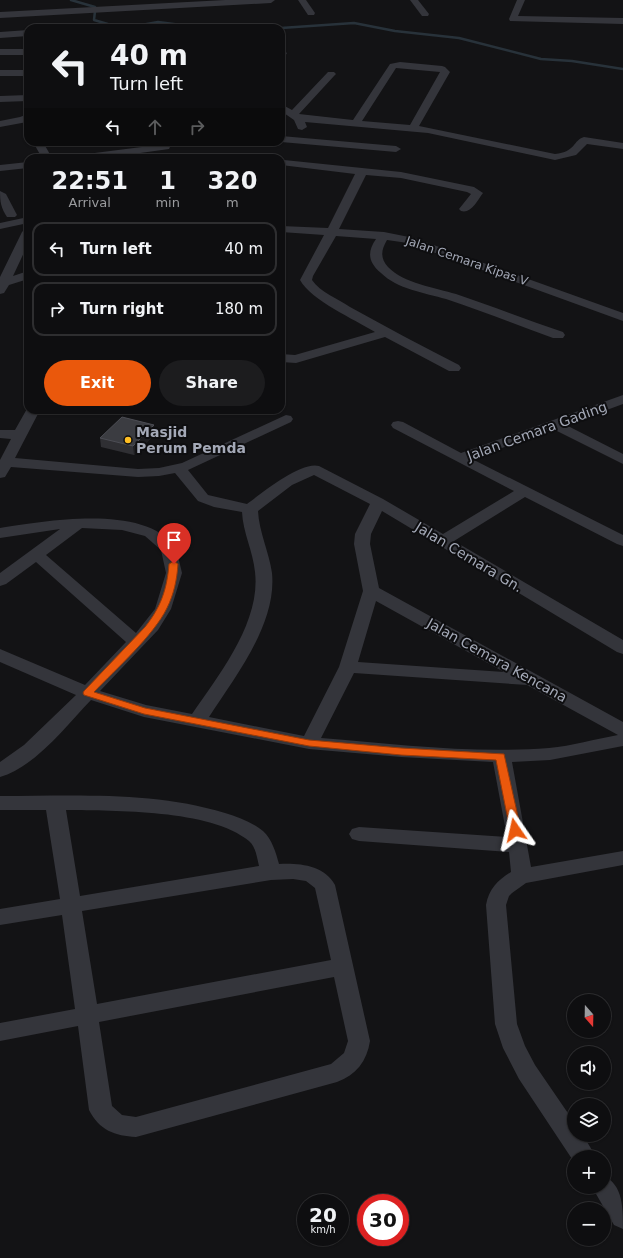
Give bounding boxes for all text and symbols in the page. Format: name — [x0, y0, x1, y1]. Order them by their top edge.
text: 40 m — [110, 39, 188, 72]
icon: left — [44, 40, 96, 92]
text: Turn left — [110, 73, 183, 94]
icon: left — [102, 116, 124, 138]
icon: ahead — [144, 116, 166, 138]
icon: right — [186, 116, 208, 138]
text: 22:51 — [51, 167, 128, 195]
text: 1 — [159, 167, 176, 195]
text: 320 — [207, 167, 257, 195]
text: Arrival — [69, 195, 111, 210]
text: min — [155, 195, 180, 210]
text: m — [226, 195, 239, 210]
street label: Jalan Cemara Kipas V — [403, 233, 531, 289]
icon: left — [46, 238, 68, 260]
text: Turn left — [80, 240, 152, 258]
text: 40 m — [225, 240, 263, 258]
icon: right — [46, 298, 68, 320]
text: Turn right — [80, 300, 164, 318]
text: 180 m — [215, 300, 263, 318]
button: Exit — [44, 360, 151, 406]
button: Share — [159, 360, 265, 406]
street label: Jalan Cemara Gading — [464, 398, 609, 464]
place label: Masjid Perum Pemda — [136, 424, 246, 456]
marker: Masjid Perum Pemda — [123, 435, 133, 445]
street label: Jalan Cemara Gn. — [412, 518, 525, 595]
pin — [157, 523, 191, 564]
icon: arrive — [163, 529, 185, 551]
street label: Jalan Cemara Kencana — [423, 614, 570, 705]
position arrow — [494, 809, 536, 851]
north arrow — [567, 994, 611, 1038]
map controls — [567, 994, 611, 1246]
button: sound — [567, 1046, 611, 1090]
button: layers — [567, 1098, 611, 1142]
button: + — [567, 1150, 611, 1194]
speed limit sign: 30 — [357, 1194, 409, 1246]
button: − — [567, 1202, 611, 1246]
text: 20 — [309, 1203, 337, 1227]
text: km/h — [310, 1224, 336, 1235]

